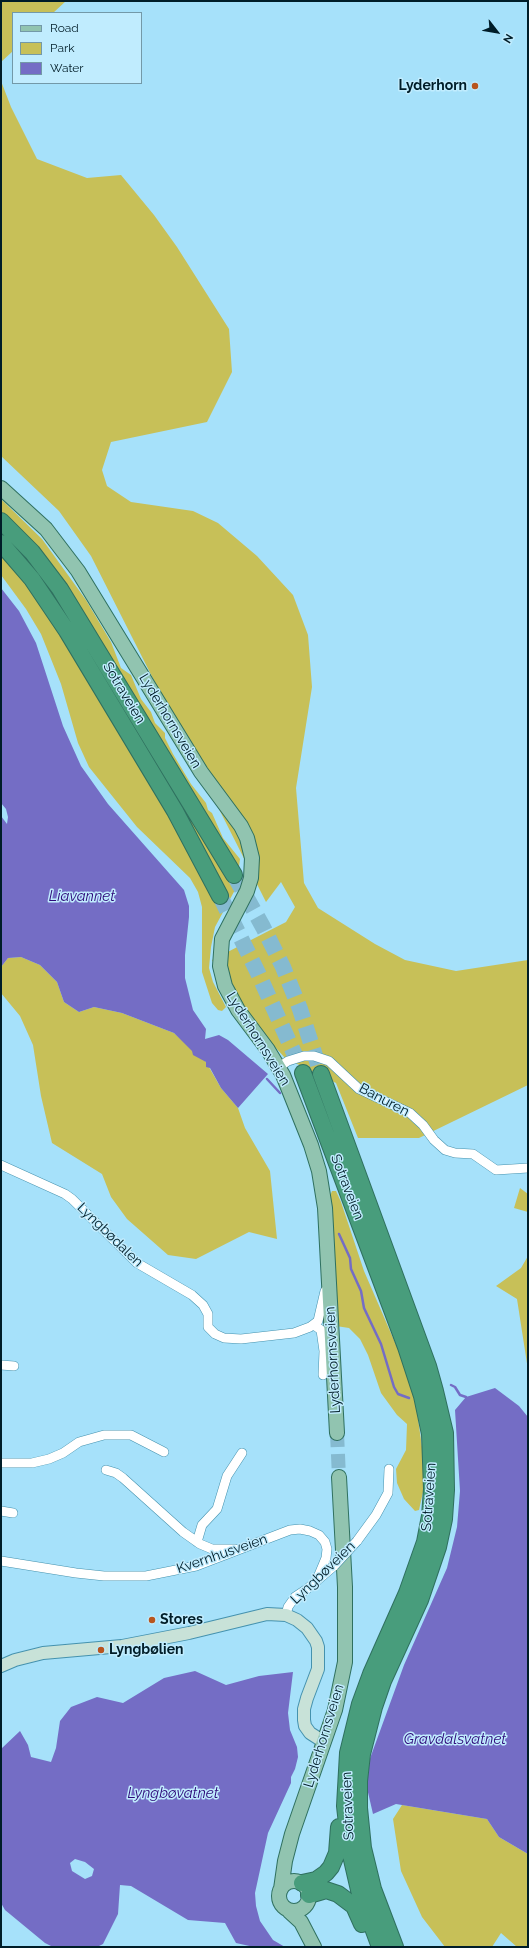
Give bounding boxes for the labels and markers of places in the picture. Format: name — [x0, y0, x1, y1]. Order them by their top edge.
place label: Lyderhorn — [399, 78, 467, 94]
marker: Lyderhorn — [470, 81, 480, 91]
place label: Stores — [160, 1612, 203, 1628]
marker: Stores — [147, 1615, 157, 1625]
place label: Lyngbølien — [109, 1642, 183, 1658]
marker: Lyngbølien — [96, 1645, 106, 1655]

